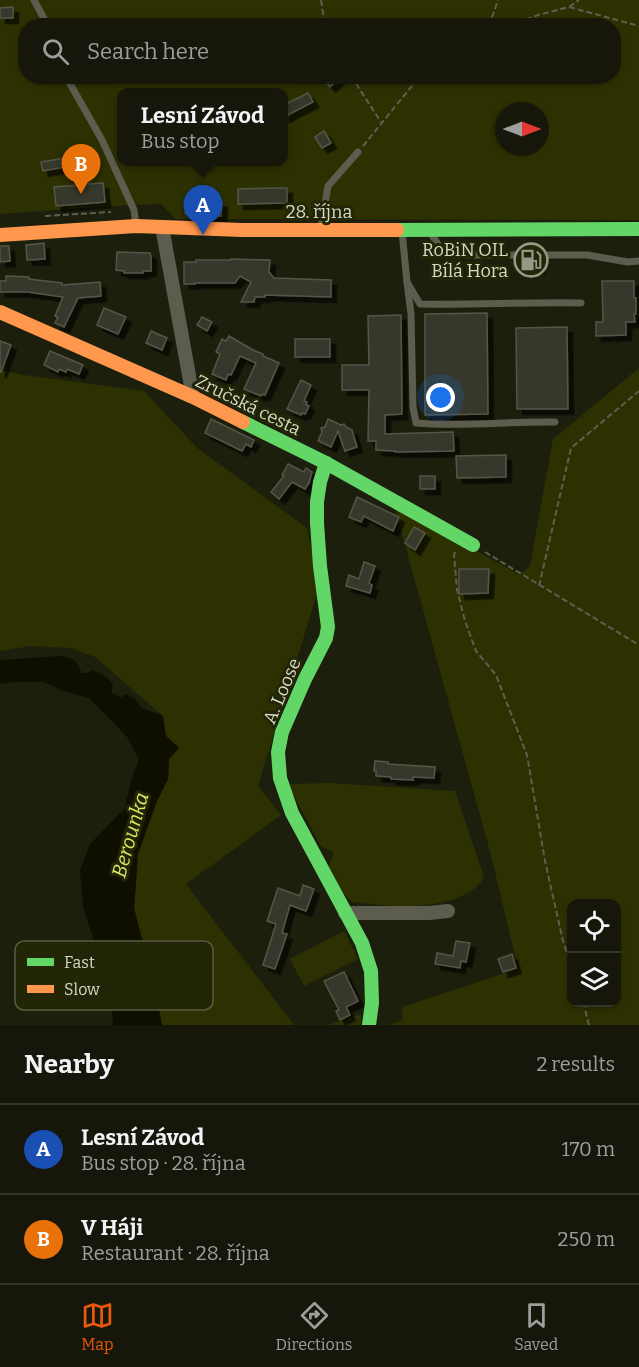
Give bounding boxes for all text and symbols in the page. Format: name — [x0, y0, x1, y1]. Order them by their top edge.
search box — [18, 18, 621, 84]
icon: search — [39, 35, 72, 68]
text: Search here — [87, 38, 209, 65]
popup — [117, 88, 288, 166]
text: Lesní Závod — [141, 102, 264, 129]
north arrow — [495, 102, 549, 156]
text: Bus stop — [141, 129, 219, 153]
pin: B — [62, 144, 100, 194]
pin: A — [184, 186, 222, 235]
street label: 28. října — [286, 201, 352, 223]
place label: RoBiN OIL Bílá Hora — [422, 239, 508, 282]
fuel station icon: RoBiN OIL Bílá Hora — [513, 242, 549, 278]
street label: Zručská cesta — [192, 370, 304, 440]
your location — [426, 383, 455, 412]
street label: A. Loose — [258, 655, 306, 727]
water label: Berounka — [106, 790, 154, 880]
map controls — [567, 899, 621, 1007]
button: locate — [567, 899, 621, 953]
legend — [15, 941, 213, 1010]
text: Fast — [64, 953, 95, 972]
button: layers — [567, 953, 621, 1007]
text: Slow — [64, 980, 100, 999]
text: Nearby — [24, 1049, 114, 1080]
text: 2 results — [536, 1052, 615, 1076]
text: Lesní Závod — [81, 1124, 204, 1151]
text: A — [36, 1137, 51, 1161]
text: 170 m — [562, 1137, 615, 1161]
text: Bus stop · 28. října — [81, 1151, 246, 1175]
text: V Háji — [81, 1214, 143, 1241]
text: B — [37, 1227, 50, 1251]
text: 250 m — [558, 1227, 615, 1251]
text: Restaurant · 28. října — [81, 1241, 270, 1265]
tab: Map — [81, 1299, 114, 1354]
tab: Directions — [276, 1299, 353, 1354]
tab: Saved — [514, 1299, 558, 1354]

